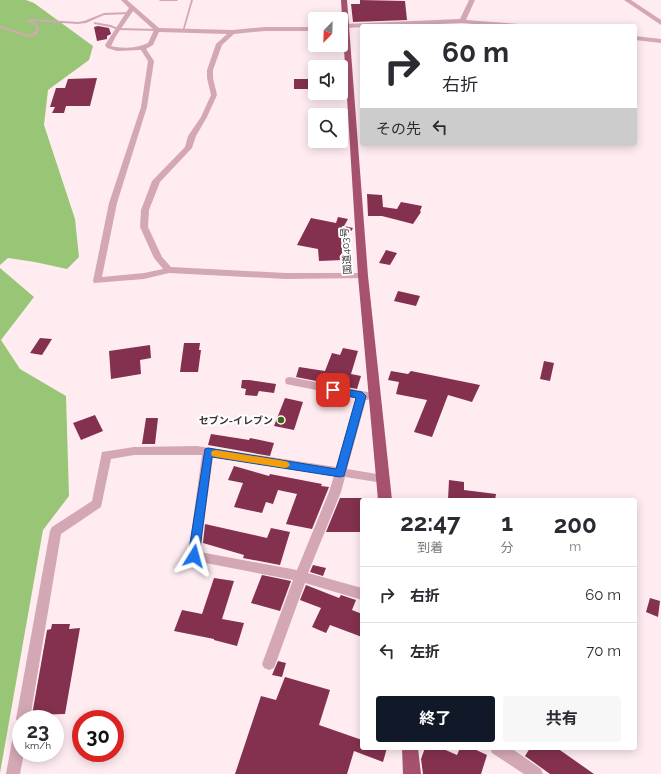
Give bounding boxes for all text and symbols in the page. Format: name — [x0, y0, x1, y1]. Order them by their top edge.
north arrow — [308, 12, 348, 52]
map controls — [308, 12, 348, 148]
text: 60 m — [442, 36, 509, 69]
icon: right — [376, 40, 428, 92]
button: sound — [308, 60, 348, 100]
text: 右折 — [442, 74, 478, 95]
button: search — [308, 108, 348, 148]
icon: left — [429, 116, 451, 138]
text: その先 — [376, 120, 421, 138]
street label: 国道403号 — [339, 227, 353, 275]
pin — [316, 373, 350, 407]
icon: arrive — [322, 379, 344, 401]
place label: セブン-イレブン — [199, 415, 273, 426]
marker: セブン-イレブン — [276, 415, 286, 425]
text: 22:47 — [400, 508, 460, 537]
text: 1 — [501, 508, 513, 537]
text: 200 — [554, 510, 597, 539]
position arrow — [173, 535, 215, 577]
text: m — [569, 539, 581, 554]
text: 到着 — [417, 540, 443, 555]
text: 分 — [501, 540, 514, 555]
icon: right — [376, 584, 398, 606]
text: 60 m — [585, 586, 621, 604]
text: 右折 — [410, 587, 440, 605]
icon: left — [376, 640, 398, 662]
text: 70 m — [586, 642, 621, 660]
text: 左折 — [410, 643, 440, 661]
button: 終了 — [376, 696, 495, 742]
button: 共有 — [503, 696, 621, 742]
speed limit sign: 30 — [72, 710, 124, 762]
text: 23 — [27, 719, 49, 743]
text: km/h — [25, 740, 51, 751]

